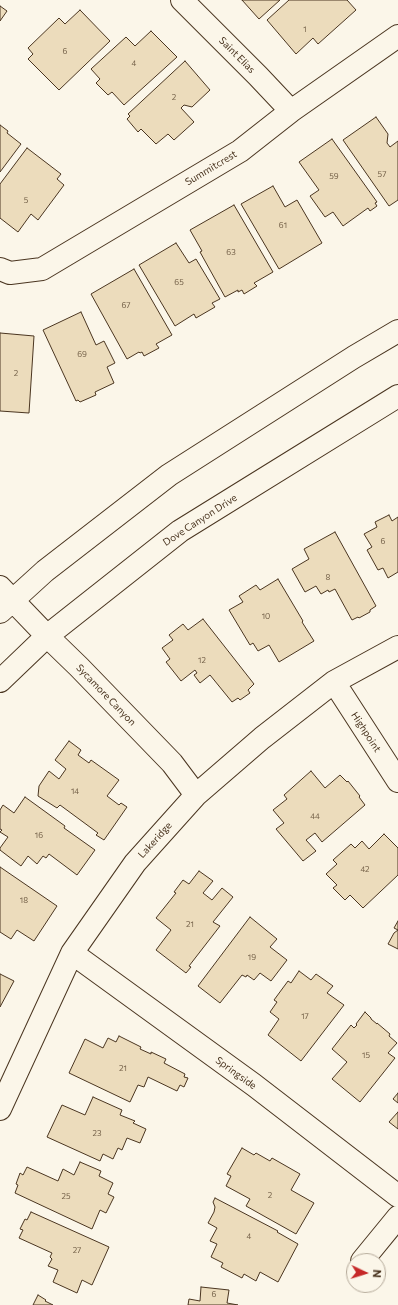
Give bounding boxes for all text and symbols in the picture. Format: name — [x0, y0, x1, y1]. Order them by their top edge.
house number: 1 — [303, 24, 307, 34]
street label: Saint Elias — [216, 34, 258, 76]
house number: 6 — [63, 46, 67, 56]
house number: 4 — [132, 58, 136, 68]
house number: 2 — [172, 92, 176, 102]
street label: Summitcrest — [183, 148, 239, 188]
house number: 57 — [378, 169, 386, 179]
house number: 59 — [329, 171, 339, 181]
house number: 5 — [24, 195, 28, 205]
house number: 61 — [279, 220, 287, 230]
house number: 63 — [226, 247, 236, 257]
house number: 65 — [174, 277, 184, 287]
house number: 67 — [121, 300, 131, 310]
house number: 69 — [77, 349, 87, 359]
house number: 2 — [14, 368, 18, 378]
street label: Dove Canyon Drive — [161, 492, 239, 548]
house number: 6 — [381, 536, 385, 546]
house number: 8 — [326, 572, 330, 582]
house number: 10 — [262, 611, 270, 621]
house number: 12 — [198, 655, 206, 665]
street label: Sycamore Canyon — [74, 662, 138, 728]
street label: Highpoint — [349, 710, 383, 754]
house number: 14 — [71, 786, 79, 796]
house number: 44 — [310, 811, 320, 821]
street label: Lakeridge — [136, 820, 174, 860]
house number: 16 — [35, 830, 43, 840]
house number: 42 — [360, 864, 370, 874]
house number: 18 — [20, 895, 28, 905]
house number: 21 — [186, 919, 194, 929]
house number: 19 — [248, 952, 256, 962]
house number: 17 — [301, 1011, 309, 1021]
house number: 15 — [362, 1050, 370, 1060]
street label: Springside — [213, 1054, 259, 1092]
house number: 21 — [119, 1063, 127, 1073]
house number: 23 — [93, 1128, 101, 1138]
house number: 2 — [268, 1190, 272, 1200]
house number: 25 — [61, 1191, 71, 1201]
house number: 4 — [247, 1231, 251, 1241]
house number: 27 — [73, 1245, 81, 1255]
north arrow — [346, 1253, 386, 1293]
text: N — [371, 1269, 384, 1278]
house number: 6 — [212, 1289, 216, 1299]

